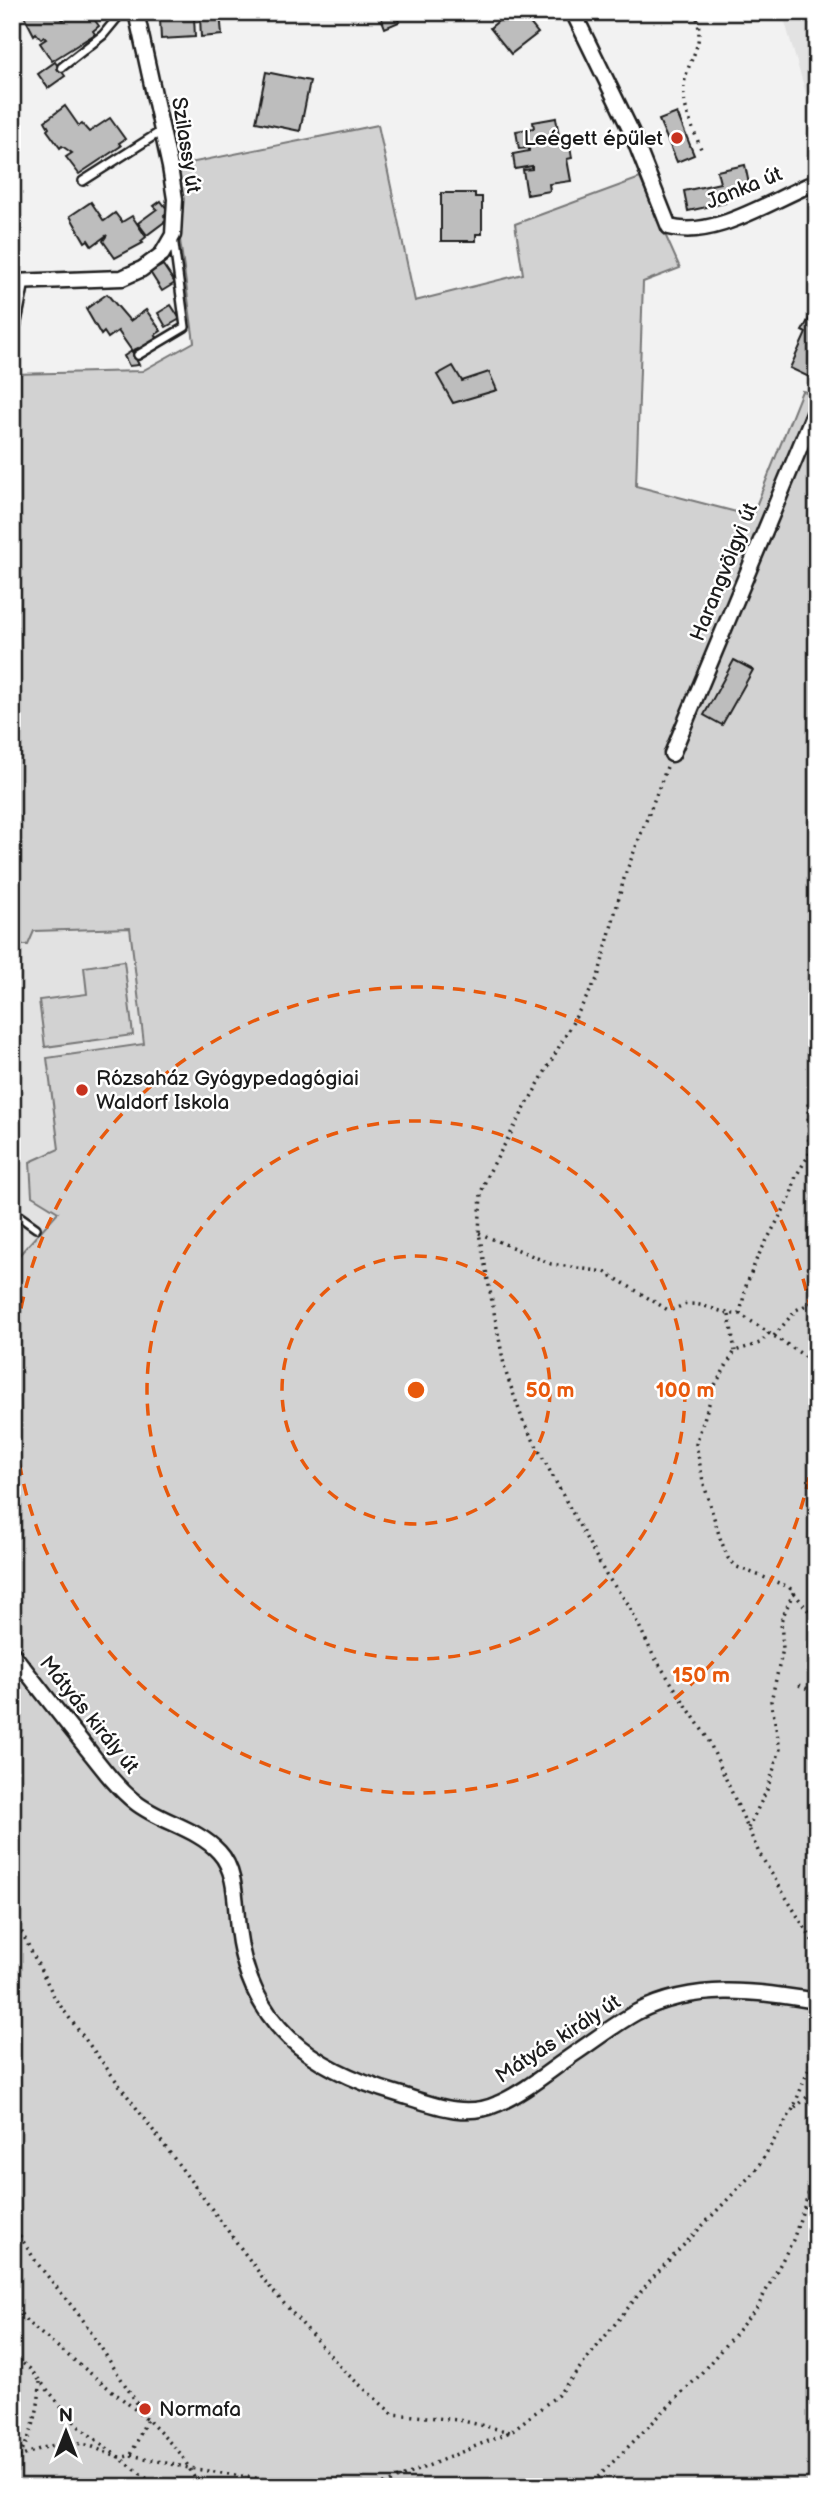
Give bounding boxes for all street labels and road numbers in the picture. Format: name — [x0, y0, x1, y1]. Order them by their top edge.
street label: Szilassy út — [166, 95, 206, 195]
street label: Janka út — [702, 161, 786, 215]
street label: Harangvölgyi út — [685, 499, 763, 645]
street label: Mátyás király út — [34, 1651, 144, 1779]
street label: Mátyás király út — [491, 1989, 626, 2089]

